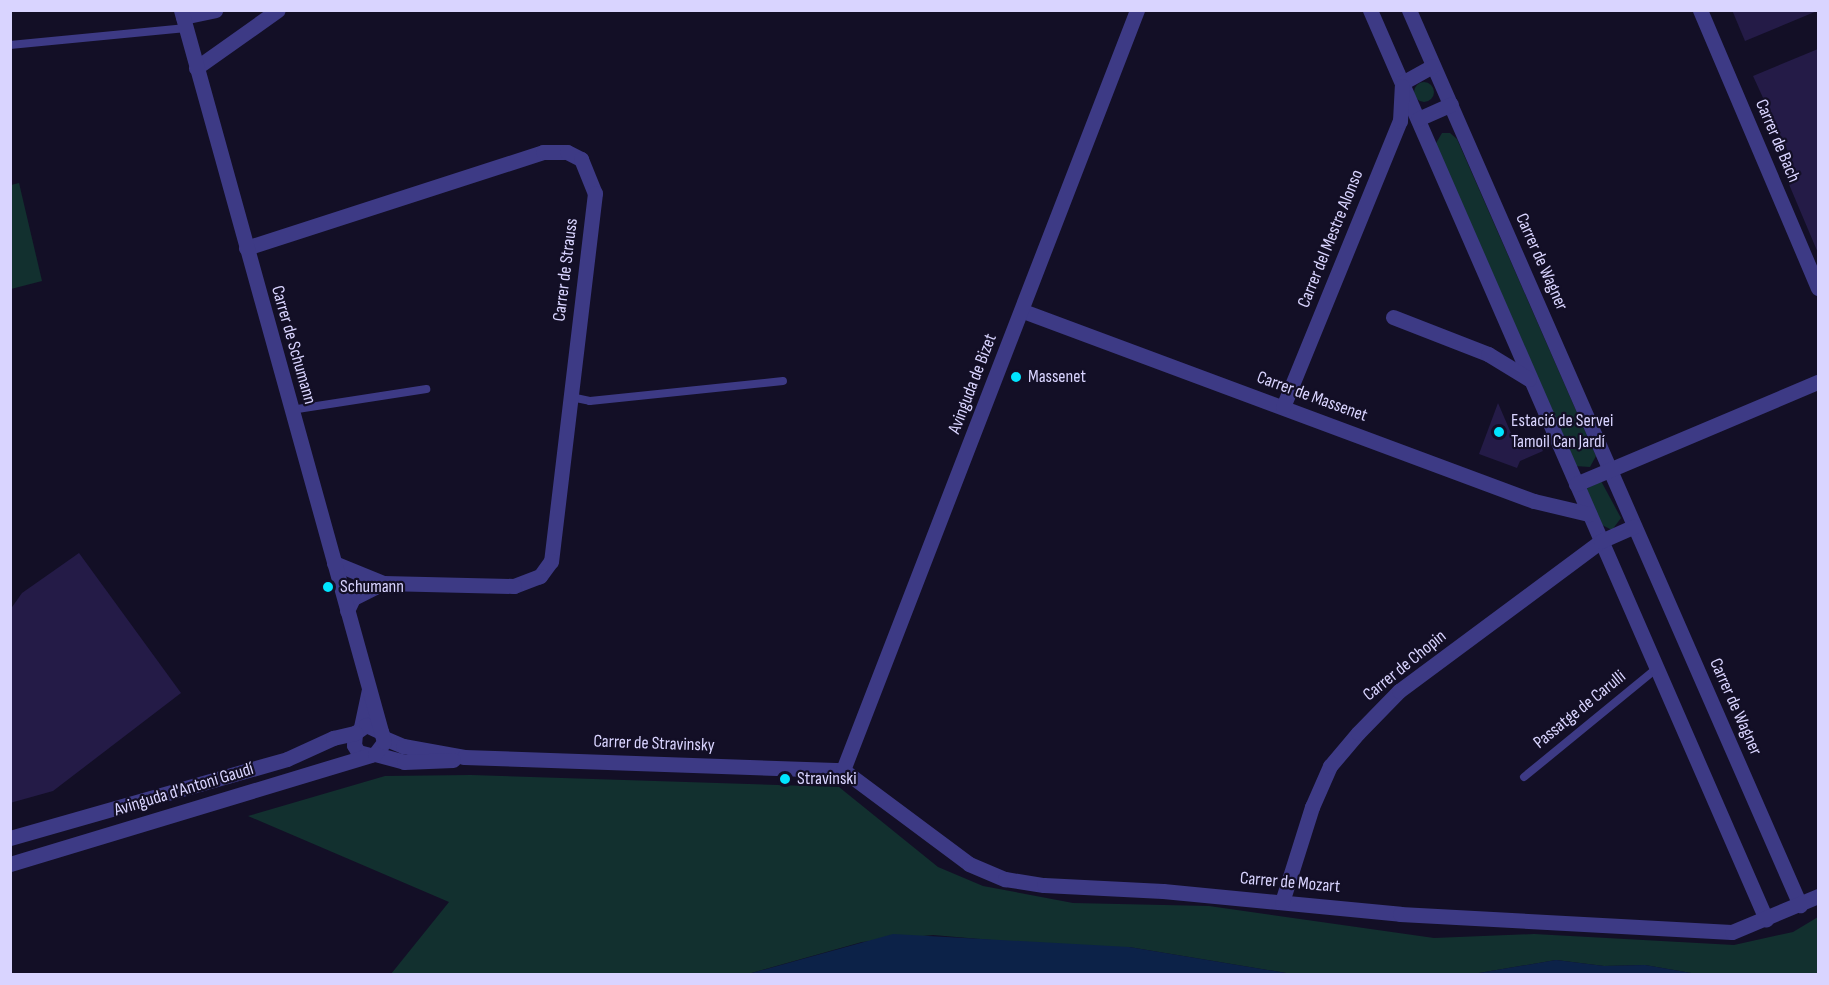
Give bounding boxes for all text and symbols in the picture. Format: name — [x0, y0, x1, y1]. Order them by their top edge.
street label: Carrer de Bach — [1750, 96, 1804, 186]
street label: Carrer del Mestre Alonso — [1293, 167, 1369, 311]
street label: Carrer de Wagner — [1510, 210, 1572, 314]
street label: Carrer de Strauss — [549, 217, 583, 323]
street label: Carrer de Schumann — [266, 283, 320, 407]
street label: Avinguda de Bizet — [944, 331, 1002, 437]
place label: Massenet — [1028, 366, 1086, 388]
street label: Carrer de Massenet — [1254, 367, 1370, 427]
marker: Massenet — [1009, 370, 1023, 384]
place label: Estació de Servei Tamoil Can Jardí — [1511, 411, 1613, 454]
marker: Estació de Servei Tamoil Can Jardí — [1492, 425, 1506, 439]
place label: Schumann — [340, 576, 404, 598]
marker: Schumann — [321, 580, 335, 594]
street label: Carrer de Chopin — [1359, 626, 1451, 706]
street label: Carrer de Wagner — [1704, 655, 1766, 759]
street label: Passatge de Carulli — [1529, 666, 1631, 754]
street label: Carrer de Stravinsky — [593, 731, 715, 757]
street label: Avinguda d'Antoni Gaudí — [112, 759, 256, 821]
place label: Stravinski — [797, 768, 857, 790]
marker: Stravinski — [778, 772, 792, 786]
street label: Carrer de Mozart — [1239, 868, 1341, 898]

